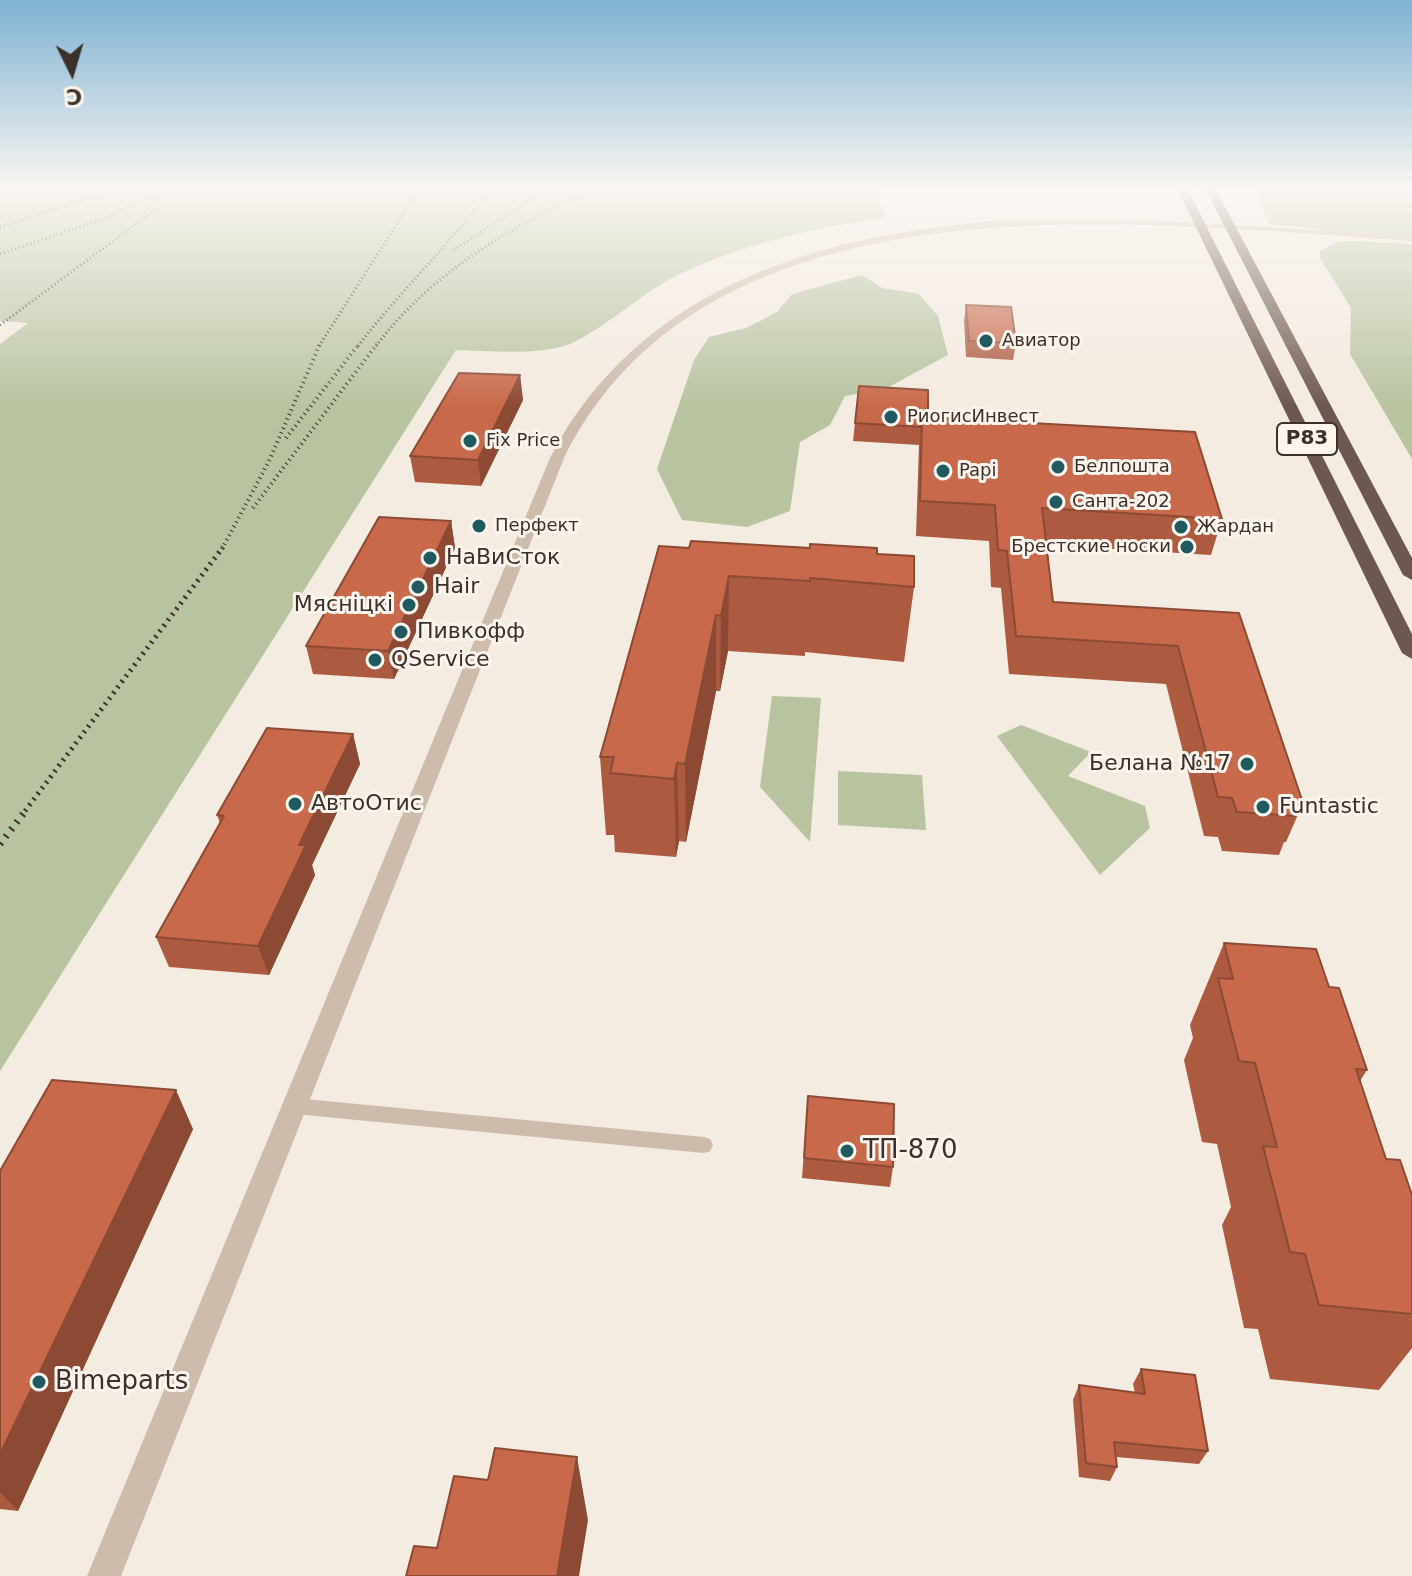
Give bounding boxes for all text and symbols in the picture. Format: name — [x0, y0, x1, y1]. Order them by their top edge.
north arrow — [32, 32, 112, 112]
text: С — [65, 83, 83, 110]
place label: Авиатор — [1002, 330, 1081, 352]
marker: Авиатор — [977, 332, 995, 350]
place label: РиогисИнвест — [907, 406, 1039, 428]
marker: РиогисИнвест — [882, 408, 900, 426]
road number: Р83 — [1277, 423, 1337, 455]
place label: Fix Price — [486, 430, 560, 452]
marker: Fix Price — [461, 432, 479, 450]
place label: Белпошта — [1074, 456, 1170, 478]
marker: Белпошта — [1049, 458, 1067, 476]
place label: Papi — [959, 460, 997, 482]
marker: Papi — [934, 462, 952, 480]
place label: Санта-202 — [1072, 491, 1170, 513]
marker: Санта-202 — [1047, 493, 1065, 511]
place label: Перфект — [495, 515, 579, 537]
place label: Жардан — [1197, 516, 1274, 538]
marker: Перфект — [470, 517, 488, 535]
marker: Жардан — [1172, 518, 1190, 536]
place label: Брестские носки — [1011, 536, 1171, 558]
marker: Брестские носки — [1178, 538, 1196, 556]
place label: НаВиСток — [446, 545, 560, 571]
marker: НаВиСток — [421, 549, 439, 567]
place label: Hair — [434, 574, 479, 600]
marker: Hair — [409, 578, 427, 596]
place label: Мясніцкі — [294, 592, 393, 618]
marker: Мясніцкі — [400, 596, 418, 614]
place label: Пивкофф — [417, 619, 525, 645]
marker: Пивкофф — [392, 623, 410, 641]
place label: QService — [391, 647, 490, 673]
marker: QService — [366, 651, 384, 669]
place label: Белана №17 — [1089, 751, 1231, 777]
marker: Белана №17 — [1238, 755, 1256, 773]
place label: АвтоОтис — [311, 791, 422, 817]
place label: Funtastic — [1279, 794, 1379, 820]
marker: АвтоОтис — [286, 795, 304, 813]
marker: Funtastic — [1254, 798, 1272, 816]
place label: ТП-870 — [863, 1135, 957, 1167]
marker: ТП-870 — [838, 1142, 856, 1160]
place label: Bimeparts — [55, 1366, 188, 1398]
marker: Bimeparts — [30, 1373, 48, 1391]

